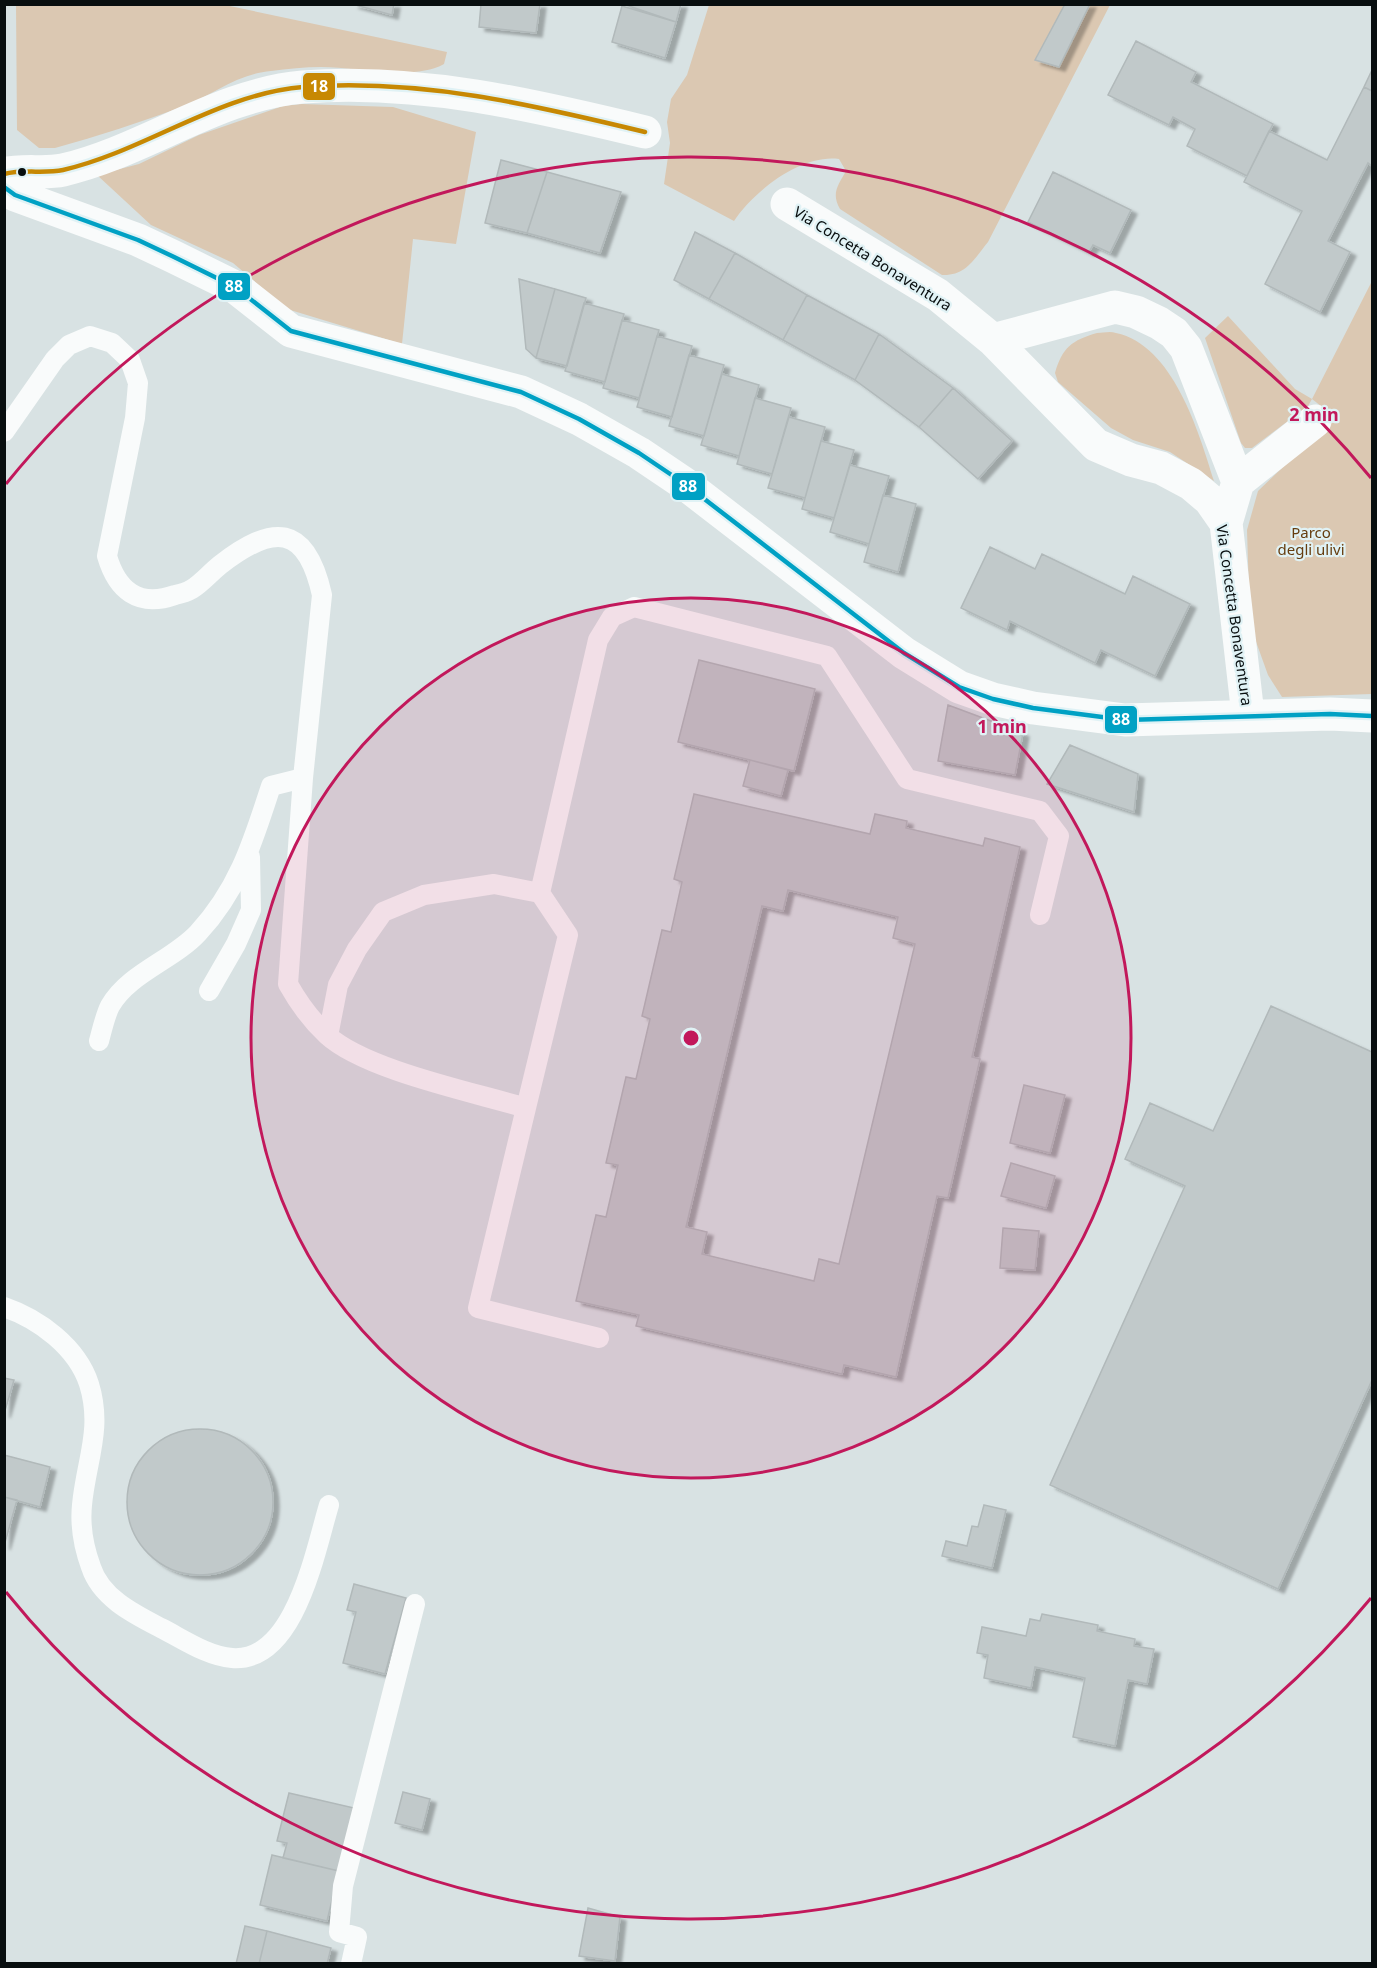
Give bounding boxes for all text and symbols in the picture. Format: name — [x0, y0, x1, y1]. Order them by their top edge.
line badge: 18 — [302, 72, 336, 101]
text: 18 — [310, 75, 328, 97]
unlabelled marker — [16, 166, 28, 178]
street label: Via Concetta Bonaventura — [790, 201, 956, 315]
line badge: 88 — [217, 272, 251, 301]
text: 88 — [225, 275, 243, 297]
text: 2 min — [1289, 402, 1339, 426]
line badge: 88 — [671, 472, 706, 501]
text: 88 — [679, 475, 697, 497]
park label: Parco degli ulivi — [1277, 522, 1345, 559]
street label: Via Concetta Bonaventura — [1212, 523, 1258, 707]
line badge: 88 — [1104, 705, 1138, 734]
text: 88 — [1112, 708, 1130, 730]
text: 1 min — [977, 714, 1027, 738]
centre of rings — [681, 1028, 701, 1048]

